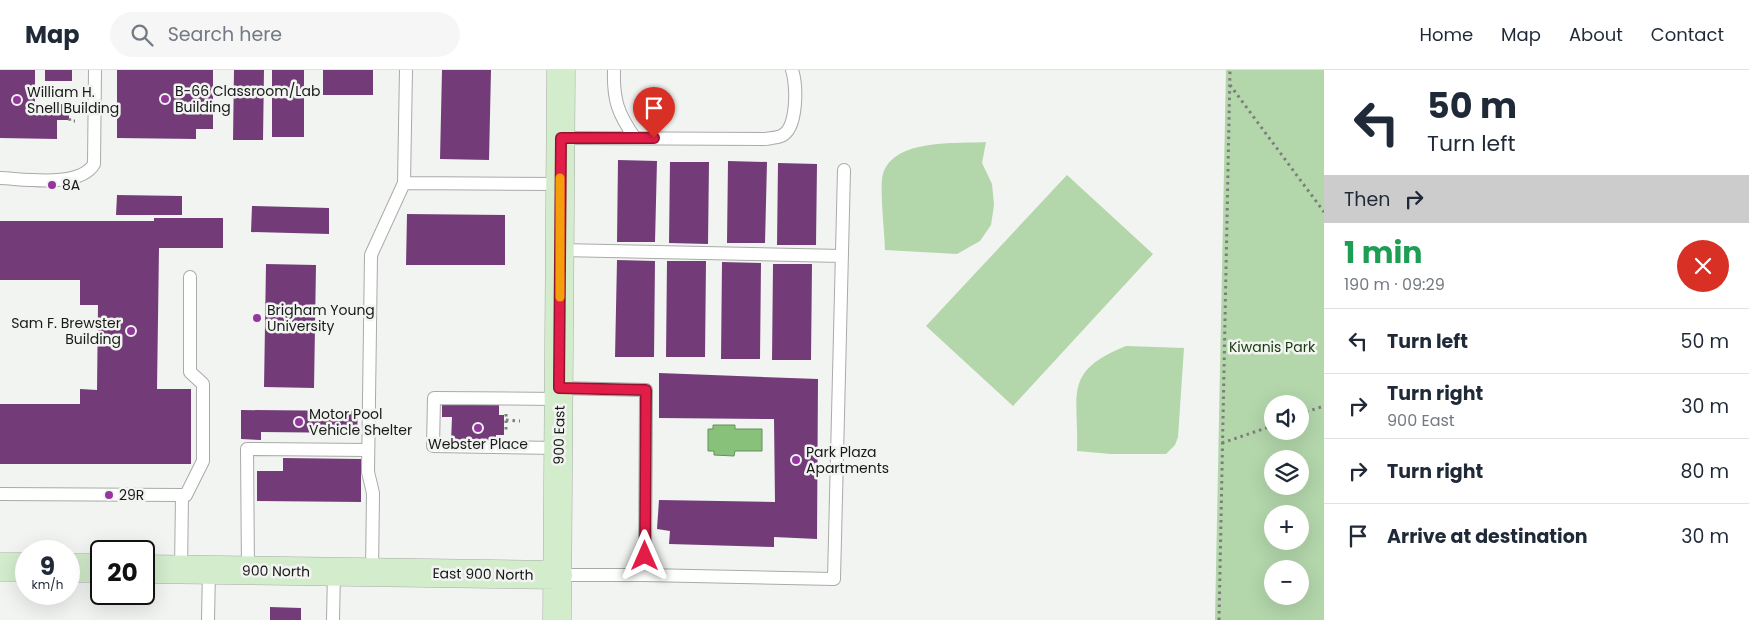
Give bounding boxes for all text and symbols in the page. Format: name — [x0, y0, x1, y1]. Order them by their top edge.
search box — [110, 12, 460, 57]
text: Map — [25, 18, 80, 51]
icon: search — [128, 21, 156, 49]
text: Search here — [168, 21, 282, 48]
text: Home — [1419, 22, 1473, 47]
text: Map — [1501, 22, 1541, 47]
text: About — [1569, 22, 1623, 47]
text: Contact — [1651, 22, 1724, 47]
place label: B-66 Classroom/Lab Building — [175, 81, 320, 117]
text: 50 m — [1427, 81, 1517, 130]
place label: William H. Snell Building — [27, 82, 119, 118]
pin — [633, 87, 675, 138]
icon: left — [1344, 90, 1409, 155]
marker: B-66 Classroom/Lab Building — [159, 93, 171, 105]
marker: William H. Snell Building — [11, 94, 23, 106]
icon: arrive — [640, 94, 668, 122]
text: Turn left — [1427, 128, 1515, 159]
place label: 8A — [62, 175, 80, 195]
marker: 8A — [46, 179, 58, 191]
icon: right — [1400, 185, 1428, 213]
text: Then — [1344, 186, 1390, 213]
text: 1 min — [1344, 231, 1422, 274]
button: close — [1677, 240, 1729, 292]
text: 190 m · 09:29 — [1344, 273, 1445, 296]
place label: Brigham Young University — [267, 300, 375, 336]
marker: Brigham Young University — [251, 312, 263, 324]
place label: Sam F. Brewster Building — [11, 313, 121, 349]
marker: Sam F. Brewster Building — [125, 325, 137, 337]
icon: left — [1344, 327, 1372, 355]
text: Turn left — [1387, 328, 1468, 355]
text: 50 m — [1680, 328, 1729, 355]
park label: Kiwanis Park — [1229, 337, 1316, 357]
text: Turn right — [1387, 380, 1483, 407]
icon: right — [1344, 392, 1372, 420]
text: 30 m — [1681, 393, 1729, 420]
map controls — [1264, 395, 1309, 605]
button: sound — [1264, 395, 1309, 440]
place label: Motor Pool Vehicle Shelter — [309, 404, 412, 440]
street label: 900 East — [548, 405, 570, 465]
text: 900 East — [1387, 409, 1455, 432]
marker: Motor Pool Vehicle Shelter — [293, 416, 305, 428]
marker: Webster Place — [472, 422, 484, 434]
place label: Webster Place — [428, 434, 528, 454]
place label: Park Plaza Apartments — [806, 442, 889, 478]
button: layers — [1264, 450, 1309, 495]
marker: Park Plaza Apartments — [790, 454, 802, 466]
icon: right — [1344, 457, 1372, 485]
text: Turn right — [1387, 458, 1483, 485]
text: 80 m — [1680, 458, 1729, 485]
place label: 29R — [119, 485, 144, 505]
marker: 29R — [103, 489, 115, 501]
button: + — [1264, 505, 1309, 550]
icon: arrive — [1344, 522, 1372, 550]
text: Arrive at destination — [1387, 523, 1588, 550]
text: 30 m — [1681, 523, 1729, 550]
position arrow — [618, 529, 670, 581]
speed limit sign: 20 — [90, 540, 155, 605]
text: 9 — [40, 549, 55, 584]
street label: 900 North — [242, 560, 310, 582]
button: − — [1264, 560, 1309, 605]
street label: East 900 North — [432, 563, 534, 585]
text: km/h — [32, 576, 63, 593]

